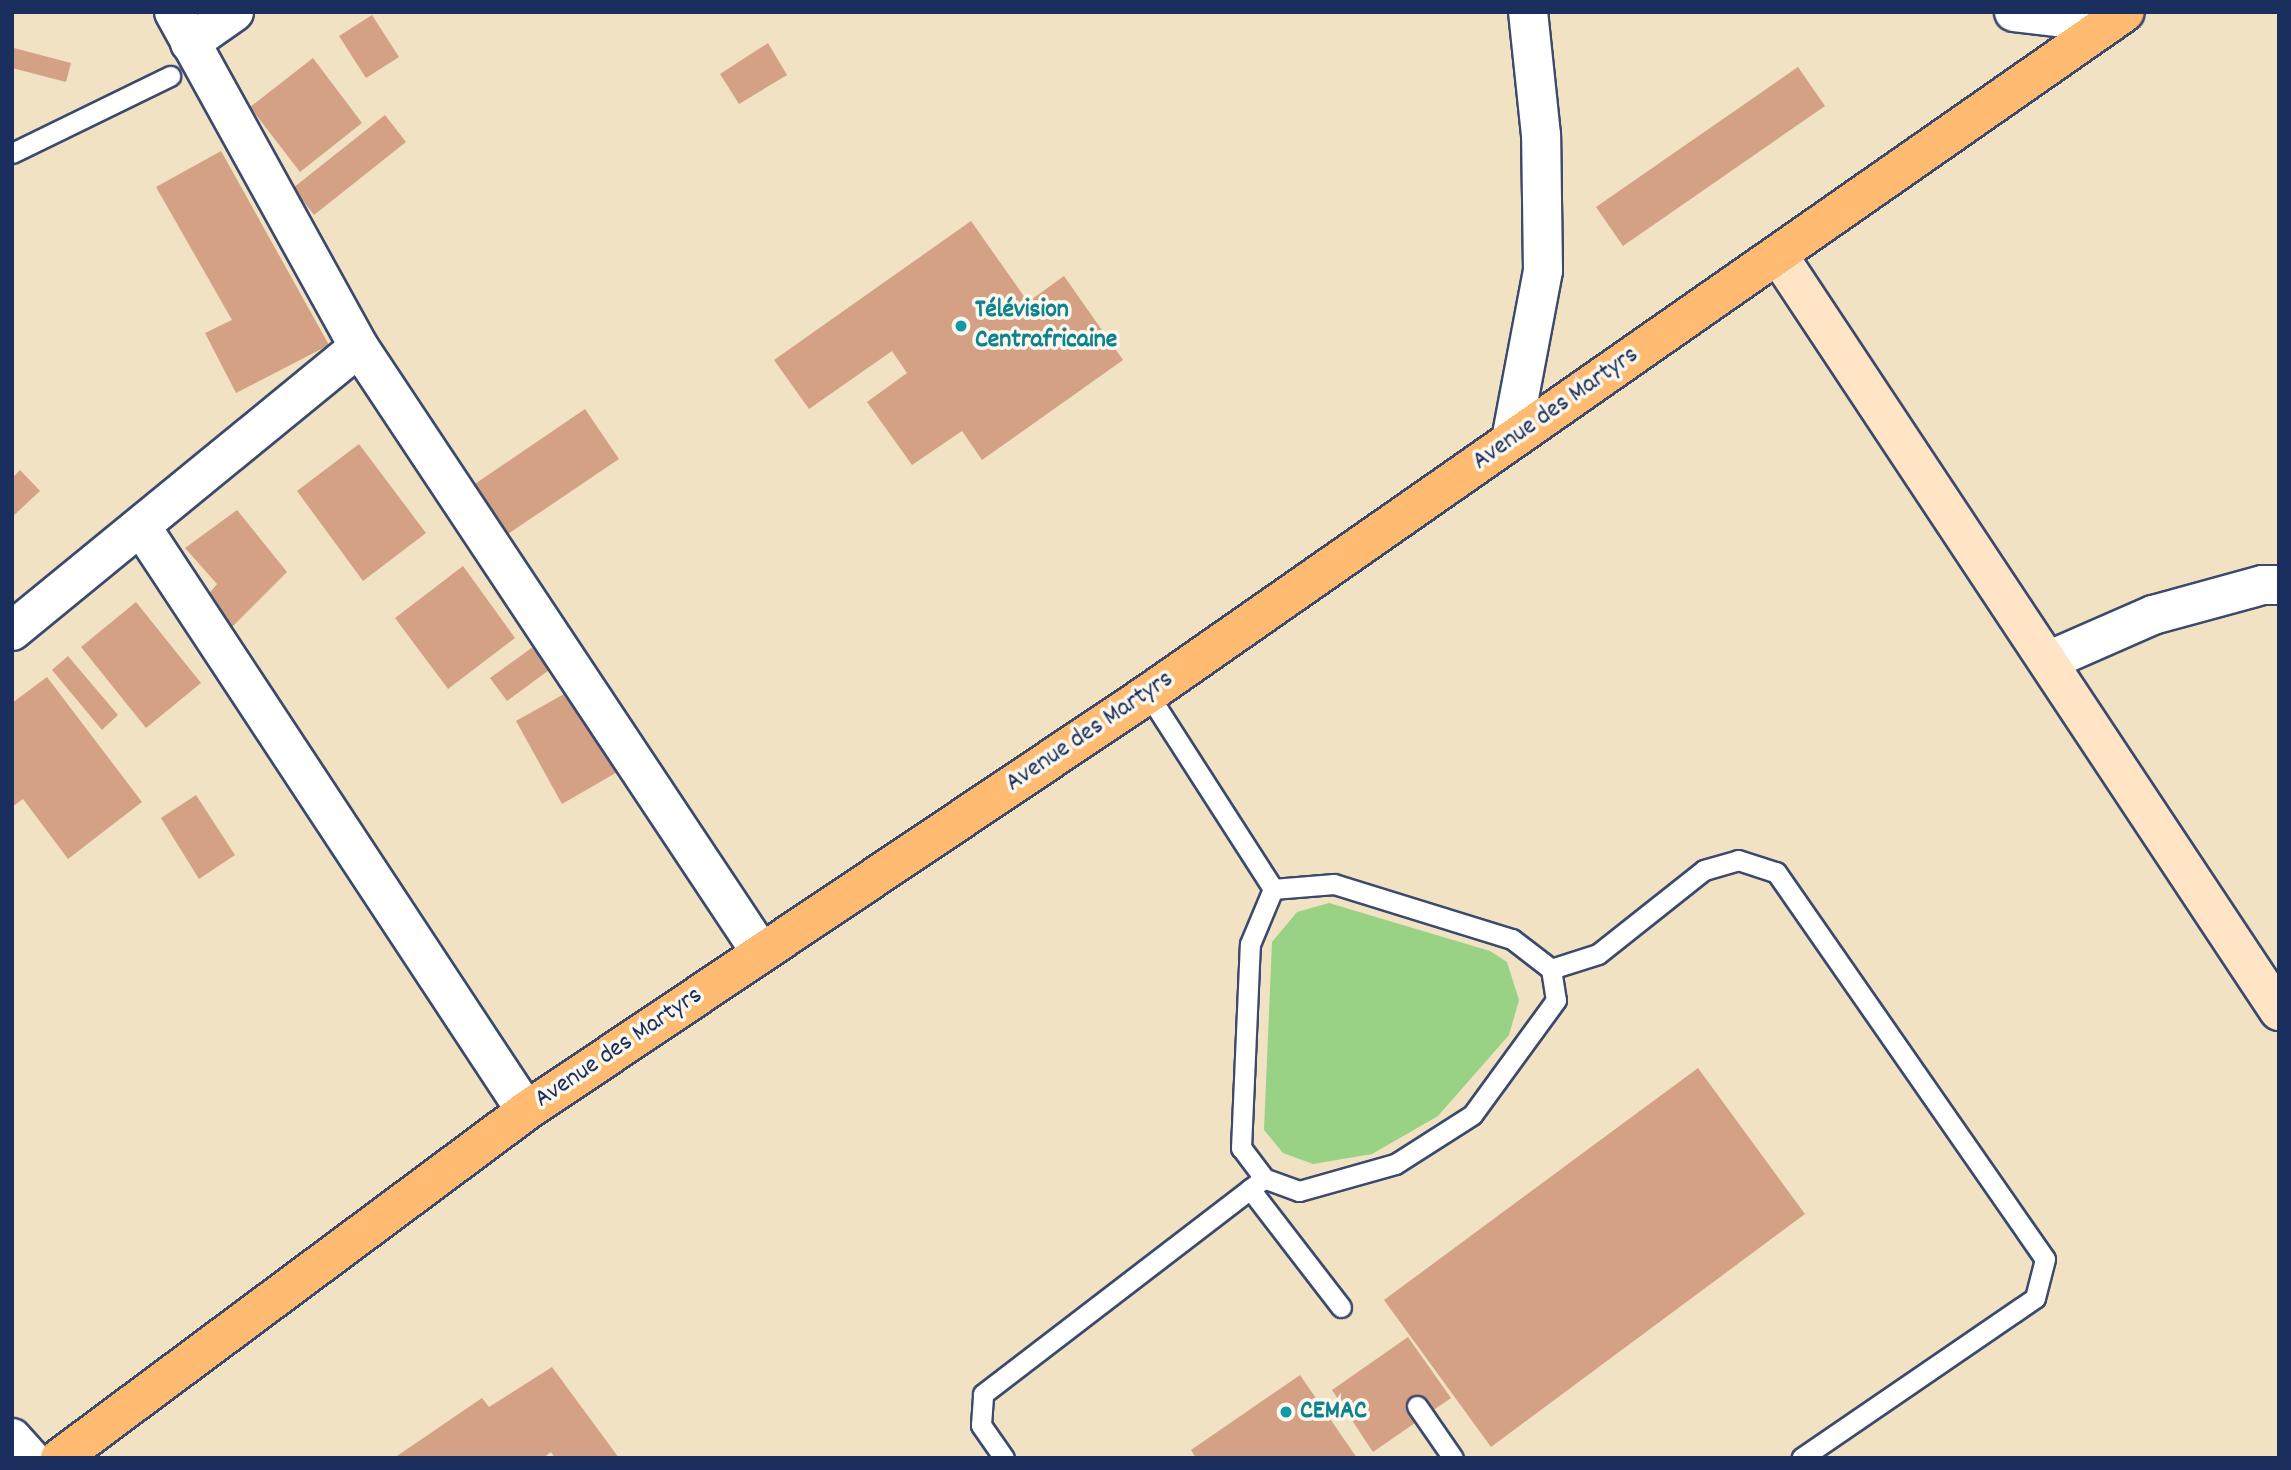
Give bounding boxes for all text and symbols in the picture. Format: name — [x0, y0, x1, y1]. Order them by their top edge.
place label: Télévision Centrafricaine — [975, 295, 1117, 356]
marker: Télévision Centrafricaine — [953, 318, 969, 334]
street label: Avenue des Martyrs — [1467, 340, 1645, 478]
street label: Avenue des Martyrs — [1000, 664, 1180, 800]
street label: Avenue des Martyrs — [529, 980, 709, 1116]
place label: CEMAC — [1300, 1396, 1367, 1428]
marker: CEMAC — [1278, 1404, 1294, 1420]

